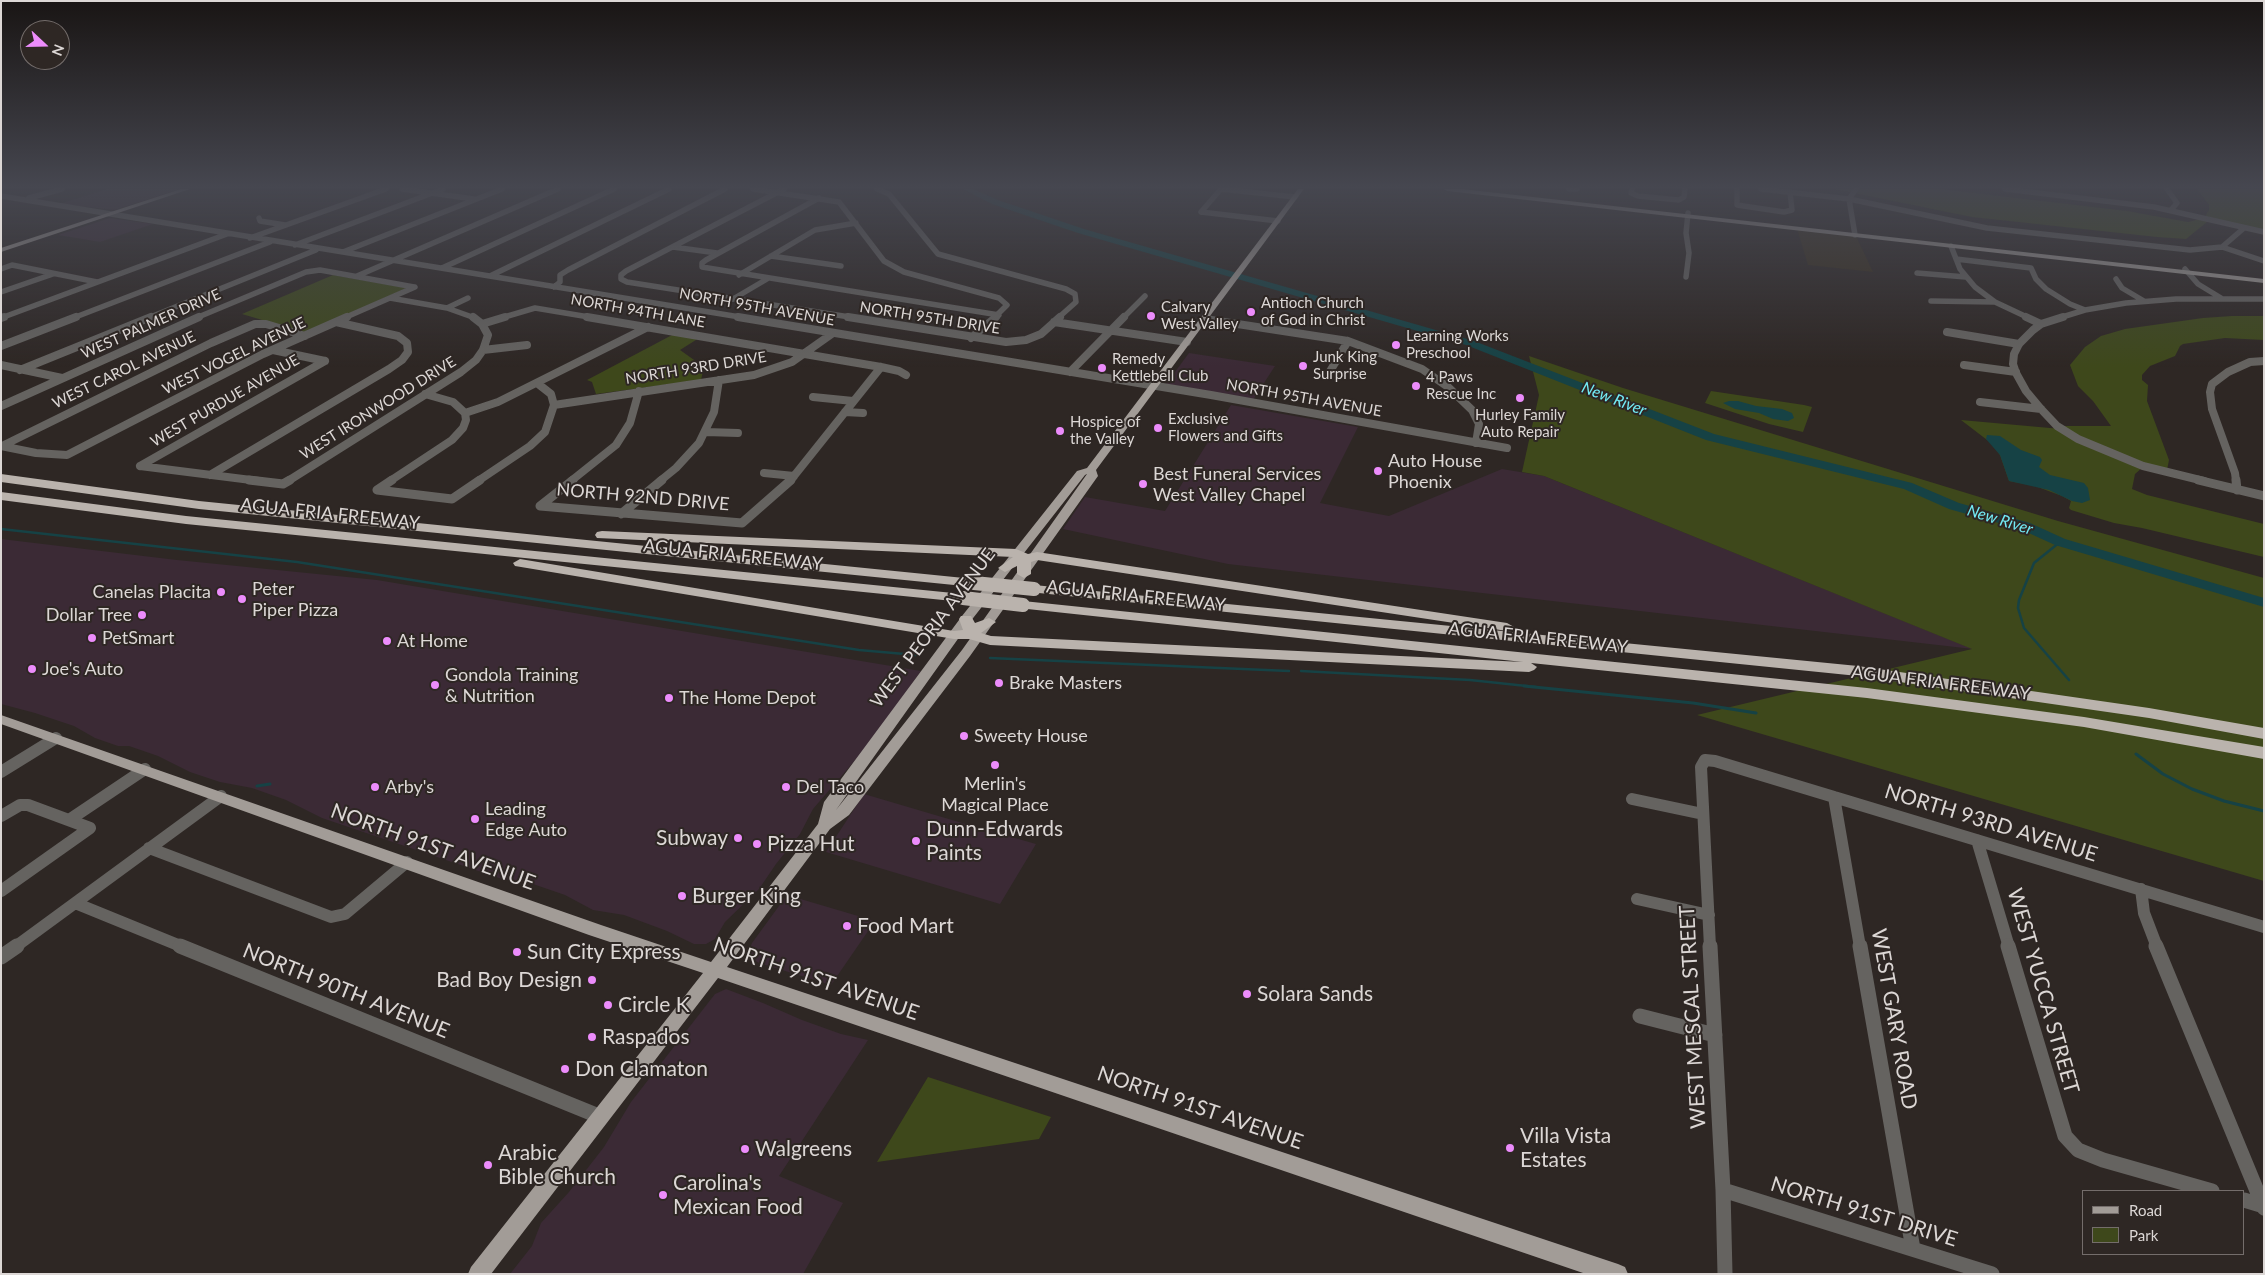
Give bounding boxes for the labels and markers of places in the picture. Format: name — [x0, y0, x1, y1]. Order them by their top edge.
place label: Antioch Church of God in Christ — [1261, 294, 1365, 329]
place label: Calvary West Valley — [1161, 298, 1238, 333]
marker: Antioch Church of God in Christ — [1245, 306, 1257, 318]
marker: Calvary West Valley — [1145, 310, 1157, 322]
place label: Learning Works Preschool — [1406, 327, 1509, 362]
marker: Learning Works Preschool — [1390, 339, 1402, 351]
place label: Junk King Surprise — [1313, 348, 1377, 383]
place label: Remedy Kettlebell Club — [1112, 350, 1209, 385]
marker: Junk King Surprise — [1297, 360, 1309, 372]
marker: Remedy Kettlebell Club — [1096, 362, 1108, 374]
place label: 4 Paws Rescue Inc — [1426, 368, 1496, 403]
marker: 4 Paws Rescue Inc — [1410, 380, 1422, 392]
marker: Hurley Family Auto Repair — [1514, 392, 1526, 404]
place label: Hurley Family Auto Repair — [1475, 406, 1565, 441]
place label: Exclusive Flowers and Gifts — [1168, 410, 1283, 445]
place label: Hospice of the Valley — [1070, 413, 1141, 448]
marker: Exclusive Flowers and Gifts — [1152, 422, 1164, 434]
marker: Hospice of the Valley — [1054, 425, 1066, 437]
place label: Auto House Phoenix — [1388, 450, 1482, 492]
place label: Best Funeral Services West Valley Chapel — [1153, 463, 1321, 506]
marker: Auto House Phoenix — [1372, 465, 1384, 477]
marker: Best Funeral Services West Valley Chapel — [1137, 478, 1149, 490]
place label: Peter Piper Pizza — [252, 578, 338, 620]
place label: Canelas Placita — [93, 581, 211, 603]
marker: Canelas Placita — [215, 586, 227, 598]
marker: Peter Piper Pizza — [236, 593, 248, 605]
place label: Dollar Tree — [46, 604, 132, 626]
marker: Dollar Tree — [136, 609, 148, 621]
place label: PetSmart — [102, 627, 175, 649]
place label: At Home — [397, 630, 468, 652]
marker: PetSmart — [86, 632, 98, 644]
marker: At Home — [381, 635, 393, 647]
place label: Joe's Auto — [42, 658, 123, 680]
marker: Joe's Auto — [26, 663, 38, 675]
place label: Gondola Training & Nutrition — [445, 664, 578, 706]
place label: Brake Masters — [1009, 672, 1122, 694]
marker: Brake Masters — [993, 677, 1005, 689]
marker: Gondola Training & Nutrition — [429, 679, 441, 691]
place label: The Home Depot — [679, 687, 816, 709]
marker: The Home Depot — [663, 692, 675, 704]
place label: Sweety House — [974, 725, 1088, 747]
marker: Sweety House — [958, 730, 970, 742]
marker: Merlin's Magical Place — [989, 759, 1001, 771]
place label: Merlin's Magical Place — [941, 773, 1049, 816]
place label: Arby's — [385, 776, 434, 798]
place label: Del Taco — [796, 776, 864, 798]
marker: Arby's — [369, 781, 381, 793]
marker: Del Taco — [780, 781, 792, 793]
place label: Leading Edge Auto — [485, 798, 567, 841]
marker: Leading Edge Auto — [469, 813, 481, 825]
place label: Dunn-Edwards Paints — [926, 816, 1063, 866]
place label: Subway — [656, 825, 728, 851]
place label: Pizza Hut — [767, 831, 854, 857]
marker: Subway — [732, 832, 744, 844]
marker: Dunn-Edwards Paints — [910, 835, 922, 847]
marker: Pizza Hut — [751, 838, 763, 850]
place label: Burger King — [692, 883, 801, 909]
marker: Burger King — [676, 890, 688, 902]
place label: Food Mart — [857, 913, 954, 939]
marker: Food Mart — [841, 920, 853, 932]
place label: Sun City Express — [527, 939, 681, 965]
marker: Sun City Express — [511, 946, 523, 958]
place label: Bad Boy Design — [436, 967, 582, 993]
marker: Bad Boy Design — [586, 974, 598, 986]
place label: Solara Sands — [1257, 981, 1373, 1007]
marker: Solara Sands — [1241, 988, 1253, 1000]
place label: Circle K — [618, 992, 690, 1018]
marker: Circle K — [602, 999, 614, 1011]
place label: Raspados — [602, 1024, 689, 1050]
marker: Raspados — [586, 1031, 598, 1043]
place label: Don Clamaton — [575, 1056, 708, 1082]
marker: Don Clamaton — [559, 1063, 571, 1075]
place label: Villa Vista Estates — [1520, 1123, 1611, 1173]
place label: Walgreens — [755, 1136, 852, 1162]
place label: Arabic Bible Church — [498, 1140, 616, 1190]
marker: Villa Vista Estates — [1504, 1142, 1516, 1154]
marker: Walgreens — [739, 1143, 751, 1155]
marker: Arabic Bible Church — [482, 1159, 494, 1171]
place label: Carolina's Mexican Food — [673, 1170, 803, 1220]
marker: Carolina's Mexican Food — [657, 1189, 669, 1201]

